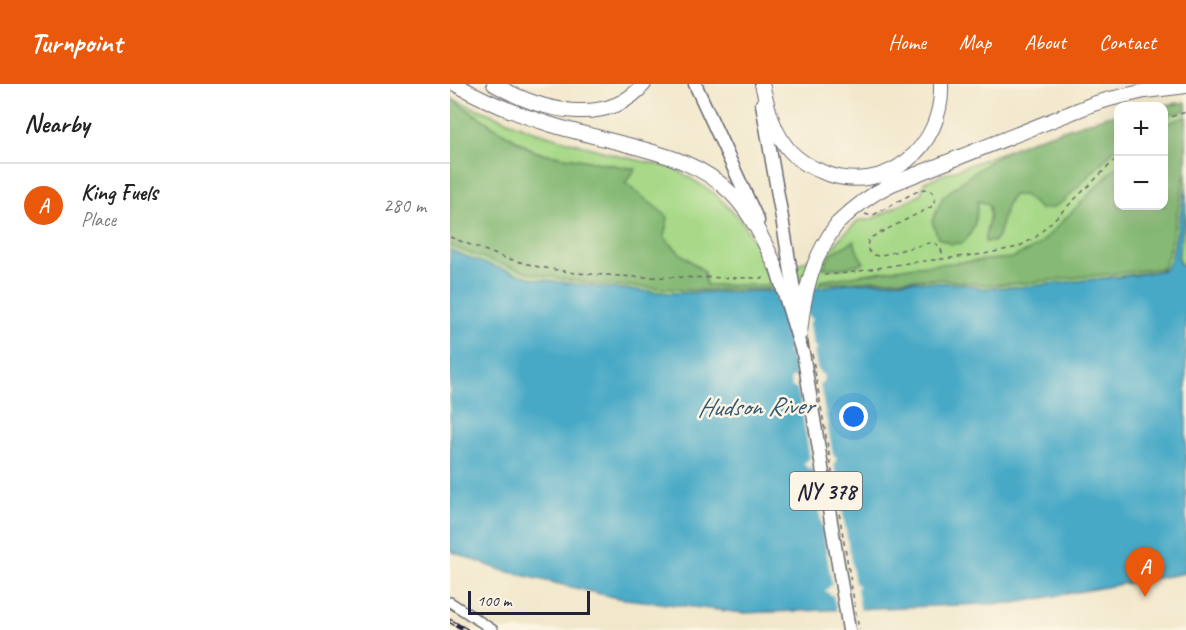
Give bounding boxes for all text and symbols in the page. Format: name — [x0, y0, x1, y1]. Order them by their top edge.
text: Turnpoint — [30, 25, 122, 60]
text: Home — [888, 29, 926, 55]
text: Map — [959, 29, 991, 55]
text: About — [1024, 29, 1066, 55]
text: Contact — [1099, 29, 1156, 55]
map controls — [1114, 102, 1168, 210]
button: + — [1114, 102, 1168, 156]
text: Nearby — [24, 107, 89, 140]
button: − — [1114, 156, 1168, 210]
text: King Fuels — [81, 179, 158, 207]
text: A — [38, 193, 49, 218]
text: 280 m — [383, 193, 426, 218]
text: Place — [81, 207, 116, 232]
water label: Hudson River — [697, 389, 817, 424]
your location — [839, 402, 868, 431]
road number: NY 378 — [790, 472, 862, 510]
pin: A — [1126, 548, 1164, 597]
scale bar — [468, 588, 590, 616]
text: 100 m — [477, 591, 511, 611]

